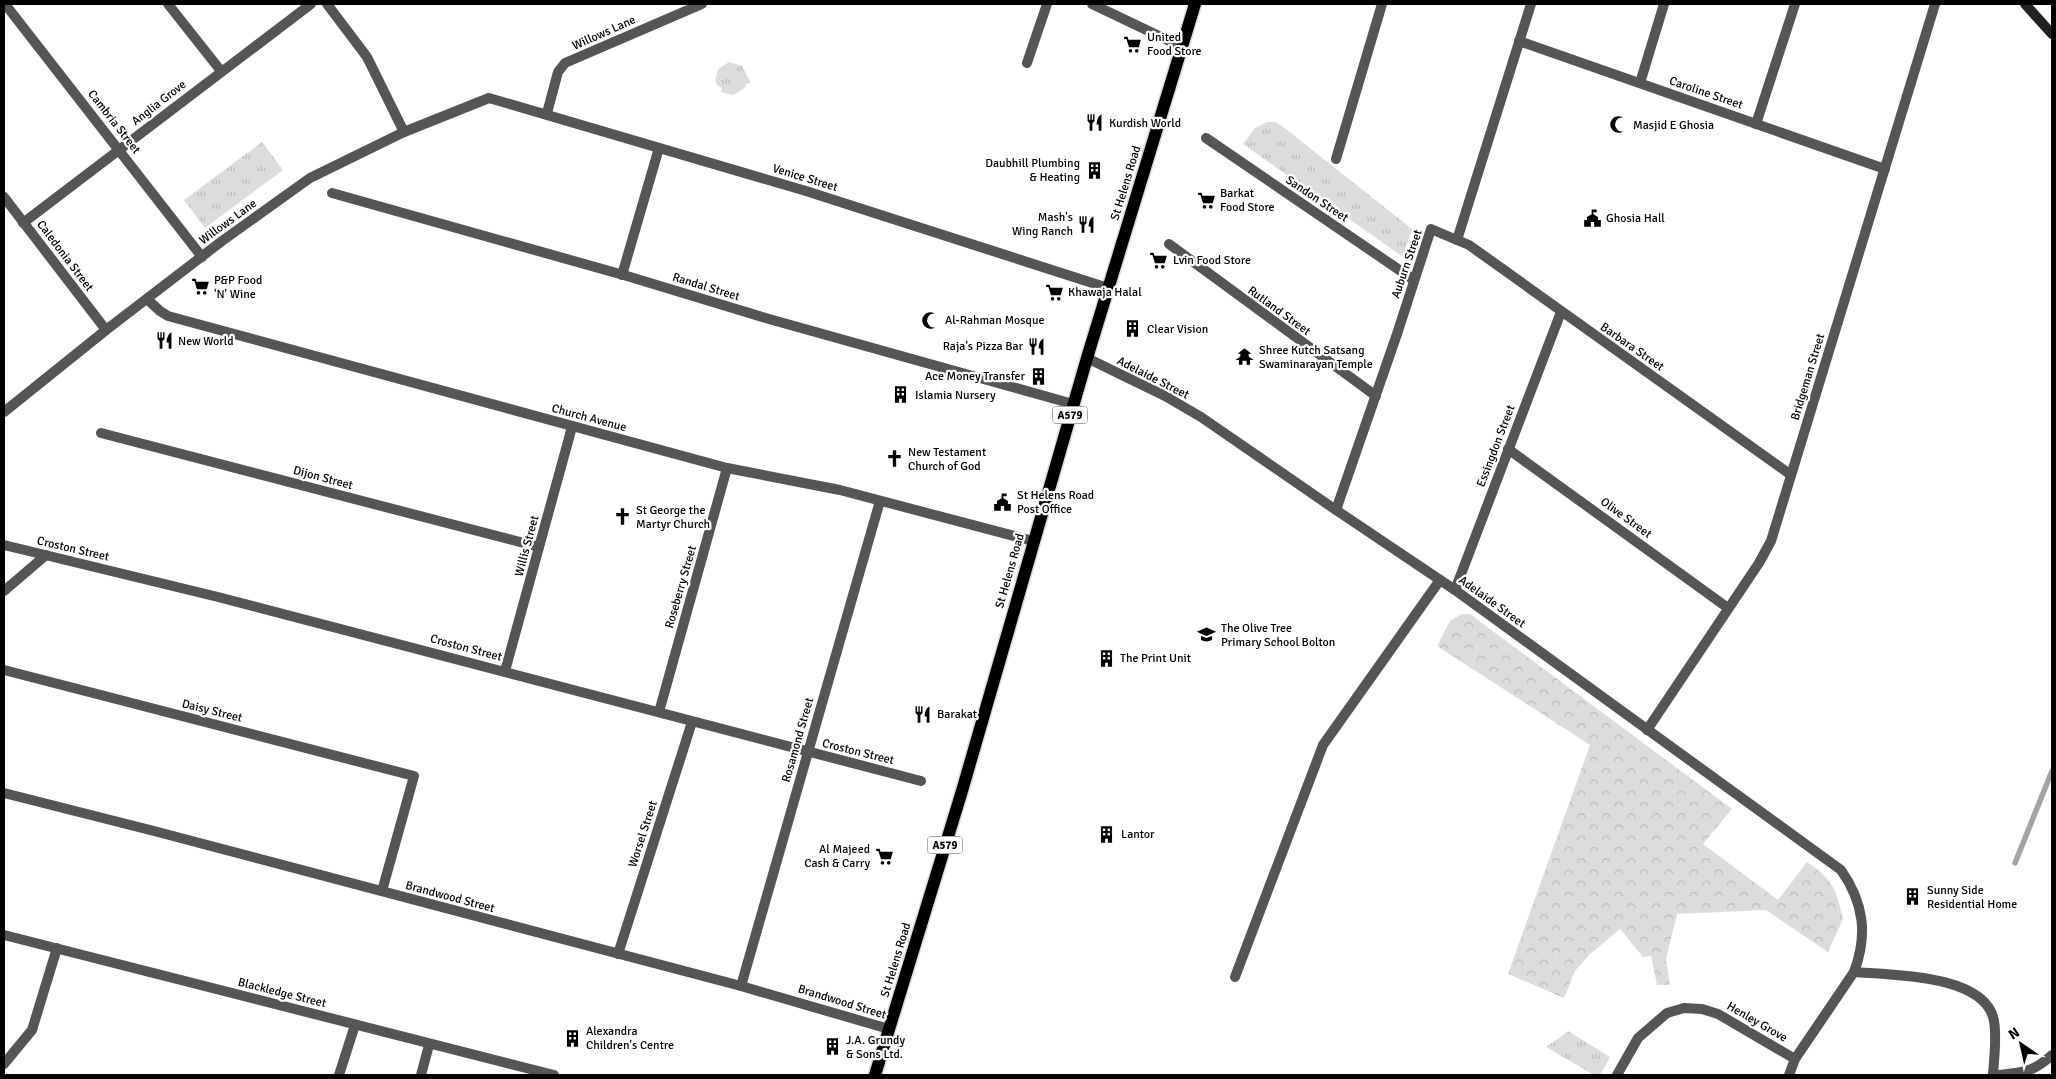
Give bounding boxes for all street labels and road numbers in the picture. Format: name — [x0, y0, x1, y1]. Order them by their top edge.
street label: Willows Lane — [570, 12, 638, 54]
street label: Caroline Street — [1667, 73, 1745, 113]
street label: Anglia Grove — [129, 77, 189, 129]
street label: Cambria Street — [84, 87, 144, 157]
street label: St Helens Road — [1108, 144, 1144, 222]
street label: Venice Street — [770, 161, 840, 195]
street label: Sandon Street — [1283, 173, 1351, 225]
street label: Willows Lane — [196, 196, 260, 248]
street label: Caledonia Street — [33, 218, 97, 294]
street label: Auburn Street — [1388, 228, 1426, 300]
street label: Randal Street — [671, 270, 741, 304]
street label: Rutland Street — [1245, 283, 1313, 339]
street label: Barbara Street — [1597, 319, 1667, 375]
street label: Bridgeman Street — [1788, 332, 1828, 422]
street label: Adelaide Street — [1114, 353, 1192, 403]
street label: Church Avenue — [550, 401, 628, 435]
street label: Essingdon Street — [1473, 403, 1519, 489]
road number: A579 — [1052, 406, 1088, 424]
street label: Dijon Street — [292, 463, 354, 493]
street label: Olive Street — [1597, 494, 1655, 542]
street label: Willis Street — [512, 514, 542, 578]
street label: St Helens Road — [992, 532, 1028, 610]
street label: Croston Street — [35, 533, 111, 565]
street label: Roseberry Street — [662, 544, 700, 630]
street label: Adelaide Street — [1456, 573, 1528, 631]
street label: Croston Street — [428, 631, 504, 665]
street label: Daisy Street — [180, 696, 244, 726]
street label: Rosamond Street — [779, 696, 817, 784]
street label: Croston Street — [820, 736, 896, 768]
street label: Worsel Street — [625, 799, 661, 869]
road number: A579 — [928, 836, 962, 854]
street label: Brandwood Street — [404, 878, 496, 916]
street label: St Helens Road — [878, 921, 914, 999]
street label: Blackledge Street — [236, 975, 328, 1011]
street label: Brandwood Street — [796, 981, 888, 1023]
street label: Henley Grove — [1724, 999, 1790, 1045]

